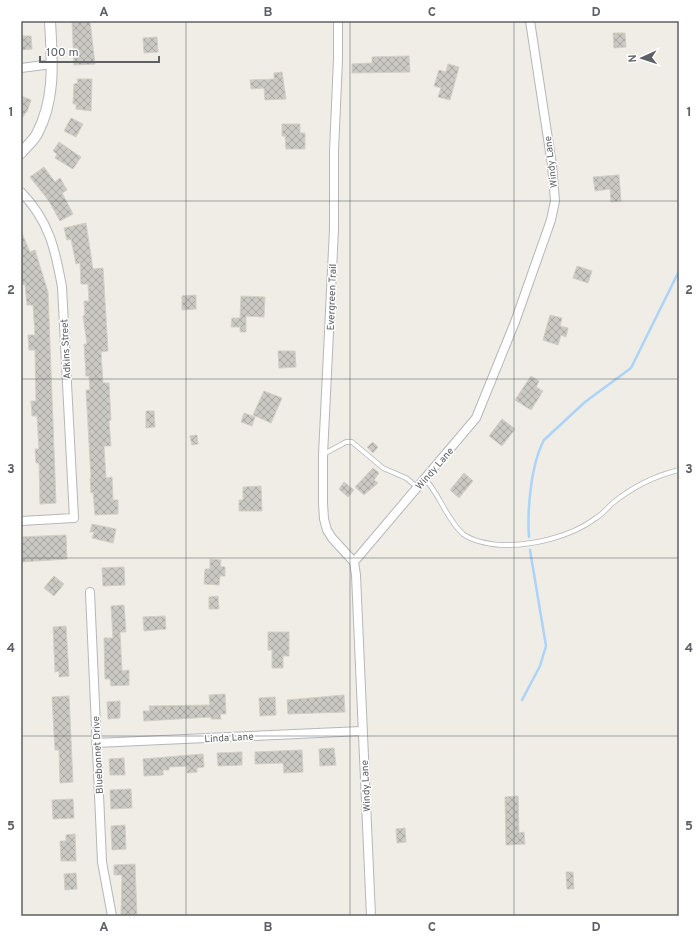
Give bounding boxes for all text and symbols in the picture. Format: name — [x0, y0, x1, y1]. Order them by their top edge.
text: A — [99, 5, 109, 21]
text: B — [264, 5, 273, 21]
text: C — [428, 5, 436, 21]
text: D — [591, 5, 601, 21]
scale bar — [40, 38, 159, 64]
north arrow — [622, 38, 662, 78]
text: 100 m — [46, 45, 79, 61]
text: N — [626, 54, 640, 63]
text: 1 — [8, 105, 14, 121]
text: 1 — [686, 105, 692, 121]
street label: Windy Lane — [542, 135, 561, 188]
street label: Evergreen Trail — [325, 264, 340, 331]
text: 2 — [7, 283, 15, 299]
text: 2 — [685, 283, 693, 299]
street label: Adkins Street — [58, 318, 75, 379]
street label: Windy Lane — [413, 445, 457, 493]
text: 3 — [7, 462, 15, 478]
text: 3 — [685, 462, 693, 478]
text: 4 — [7, 641, 15, 657]
text: 4 — [685, 641, 693, 657]
street label: Bluebonnet Drive — [90, 716, 107, 794]
street label: Linda Lane — [204, 731, 254, 746]
street label: Windy Lane — [359, 760, 374, 812]
text: 5 — [7, 819, 15, 835]
text: 5 — [685, 819, 693, 835]
text: A — [99, 920, 109, 936]
text: B — [264, 920, 273, 936]
text: C — [428, 920, 436, 936]
text: D — [591, 920, 601, 936]

